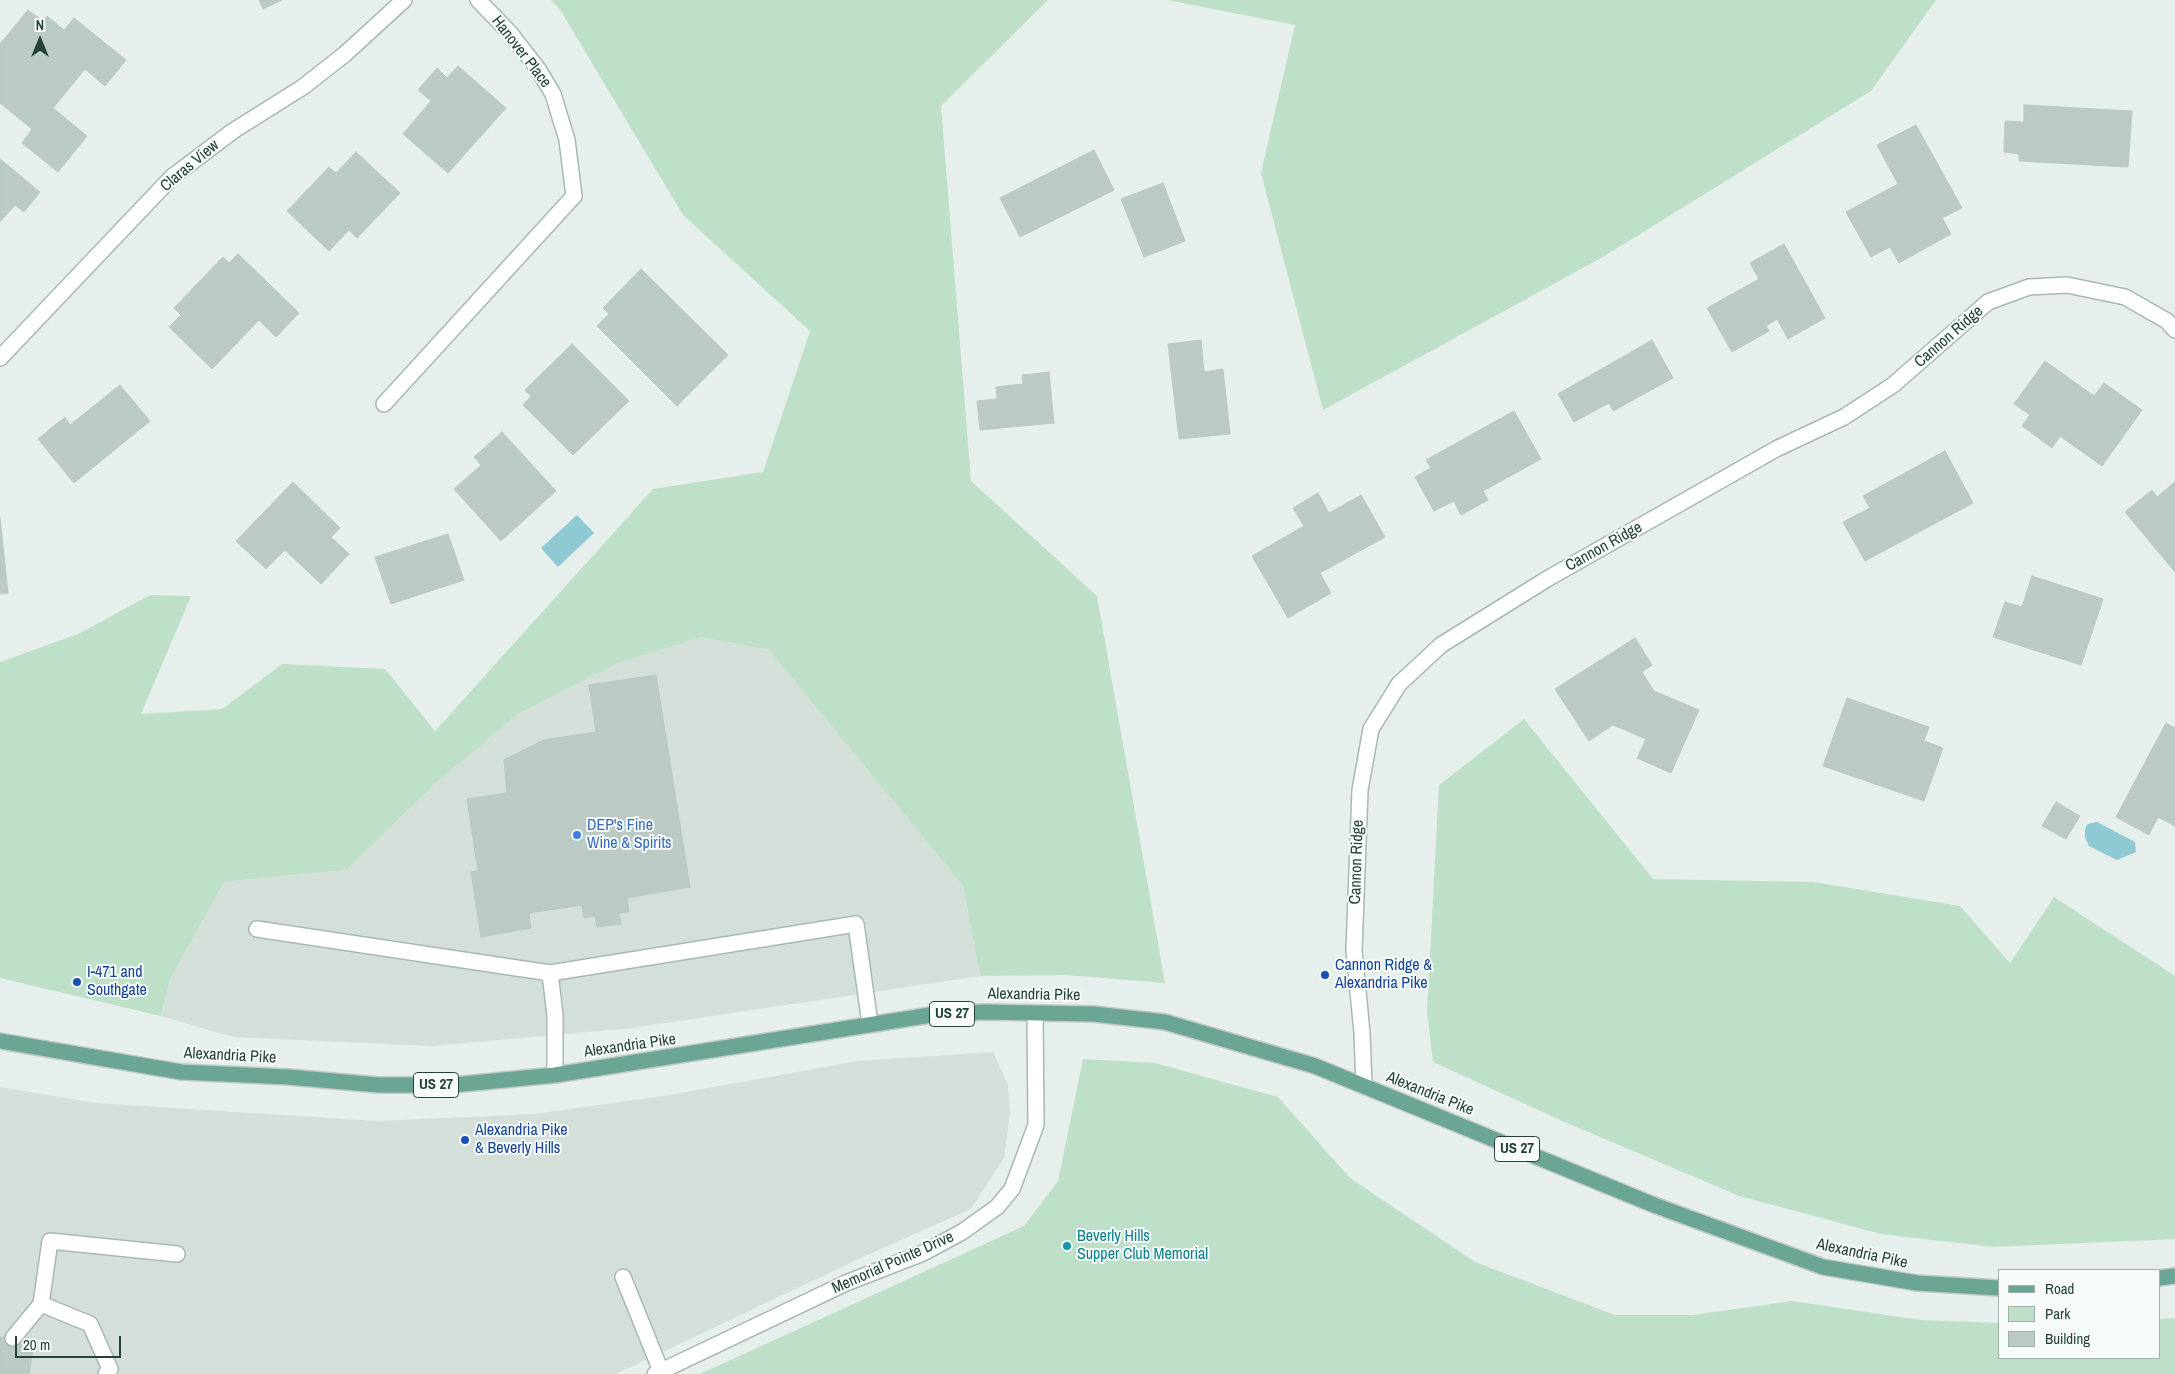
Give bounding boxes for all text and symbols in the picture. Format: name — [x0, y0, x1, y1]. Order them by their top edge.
street label: Hanover Place — [487, 12, 555, 92]
north arrow — [15, 15, 65, 65]
text: N — [36, 16, 44, 34]
street label: Claras View — [157, 136, 223, 196]
street label: Cannon Ridge — [1911, 302, 1987, 372]
street label: Cannon Ridge — [1562, 518, 1646, 576]
place label: DEP's Fine Wine & Spirits — [587, 816, 672, 854]
street label: Cannon Ridge — [1346, 819, 1368, 905]
marker: DEP's Fine Wine & Spirits — [571, 829, 583, 841]
place label: Cannon Ridge & Alexandria Pike — [1335, 956, 1432, 994]
place label: I-471 and Southgate — [87, 963, 147, 1001]
marker: Cannon Ridge & Alexandria Pike — [1319, 969, 1331, 981]
marker: I-471 and Southgate — [71, 976, 83, 988]
street label: Alexandria Pike — [988, 985, 1080, 1005]
road number: US 27 — [930, 1002, 974, 1026]
street label: Alexandria Pike — [583, 1030, 677, 1062]
street label: Alexandria Pike — [183, 1044, 277, 1068]
street label: Alexandria Pike — [1383, 1068, 1477, 1120]
road number: US 27 — [414, 1072, 458, 1098]
place label: Alexandria Pike & Beverly Hills — [475, 1121, 568, 1159]
marker: Alexandria Pike & Beverly Hills — [459, 1134, 471, 1146]
road number: US 27 — [1494, 1136, 1540, 1162]
place label: Beverly Hills Supper Club Memorial — [1077, 1227, 1208, 1265]
street label: Memorial Pointe Drive — [829, 1228, 957, 1298]
street label: Alexandria Pike — [1815, 1235, 1909, 1273]
marker: Beverly Hills Supper Club Memorial — [1061, 1240, 1073, 1252]
legend — [1998, 1269, 2160, 1359]
text: Road — [2045, 1278, 2074, 1299]
text: Park — [2045, 1303, 2070, 1324]
scale bar — [18, 1326, 124, 1358]
text: Building — [2045, 1328, 2090, 1349]
text: 20 m — [23, 1334, 50, 1355]

